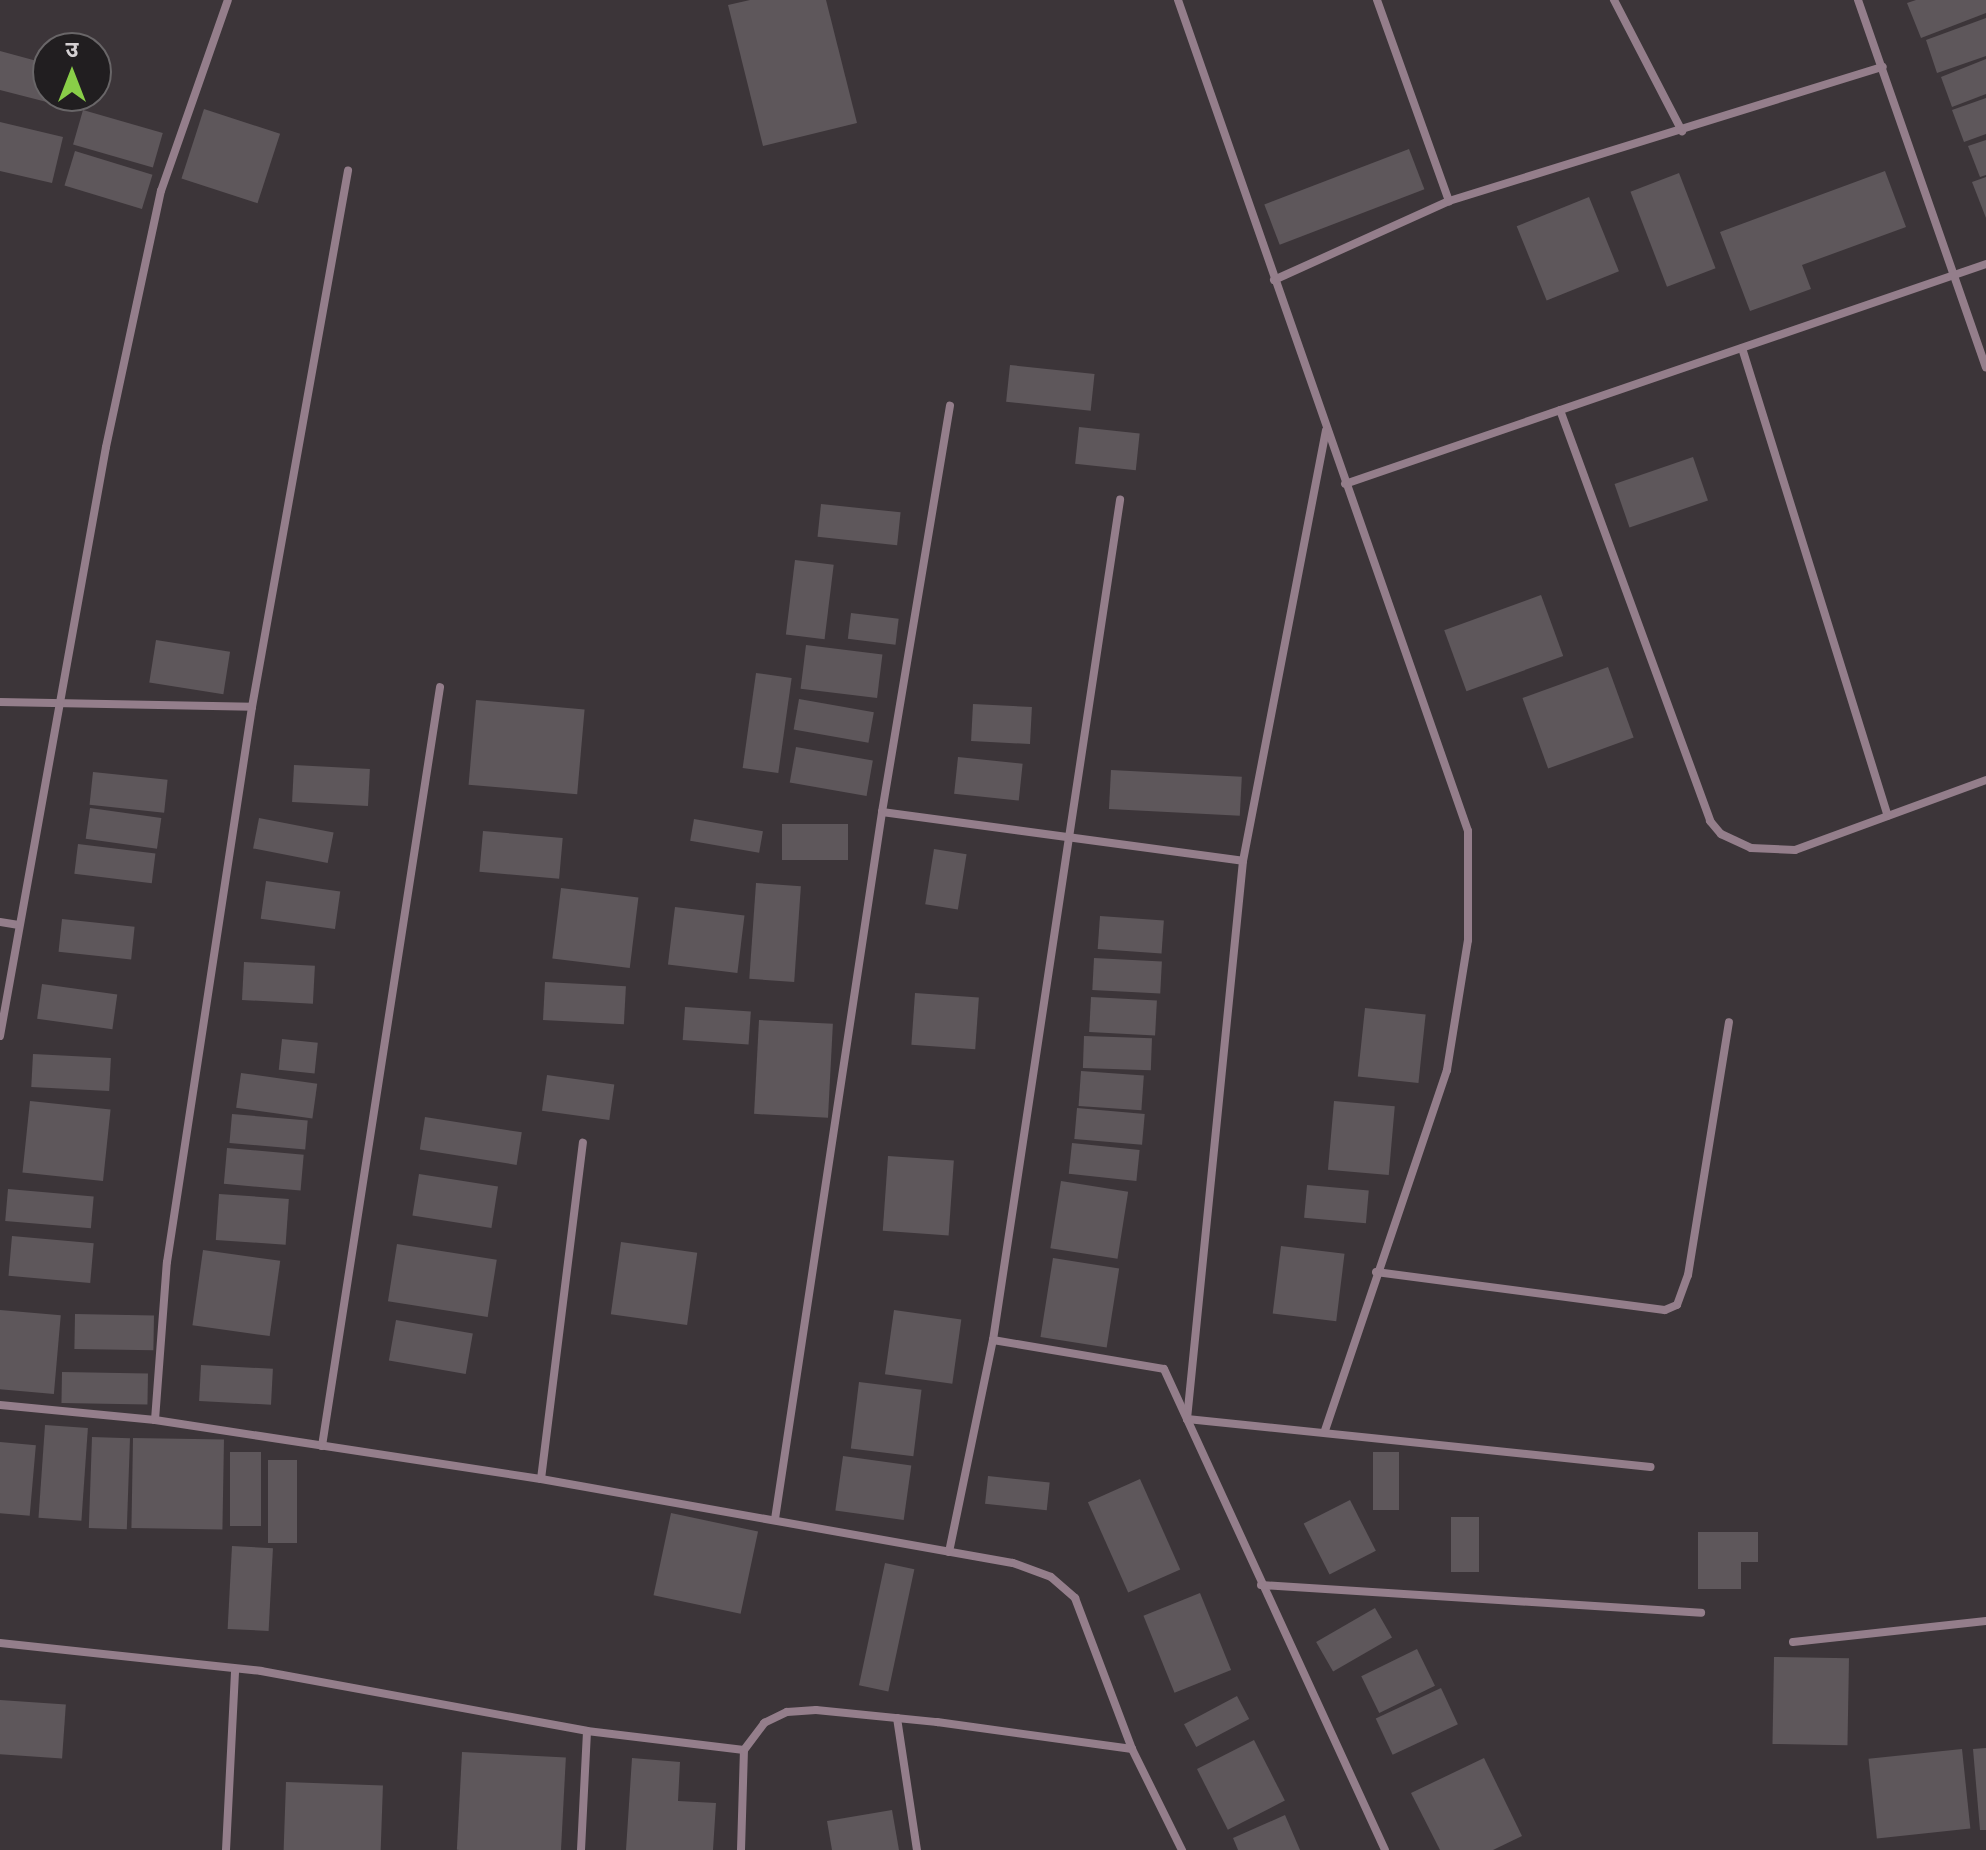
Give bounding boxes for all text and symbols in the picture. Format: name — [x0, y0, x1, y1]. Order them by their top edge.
north arrow — [32, 32, 112, 112]
text: उ — [66, 36, 78, 63]

